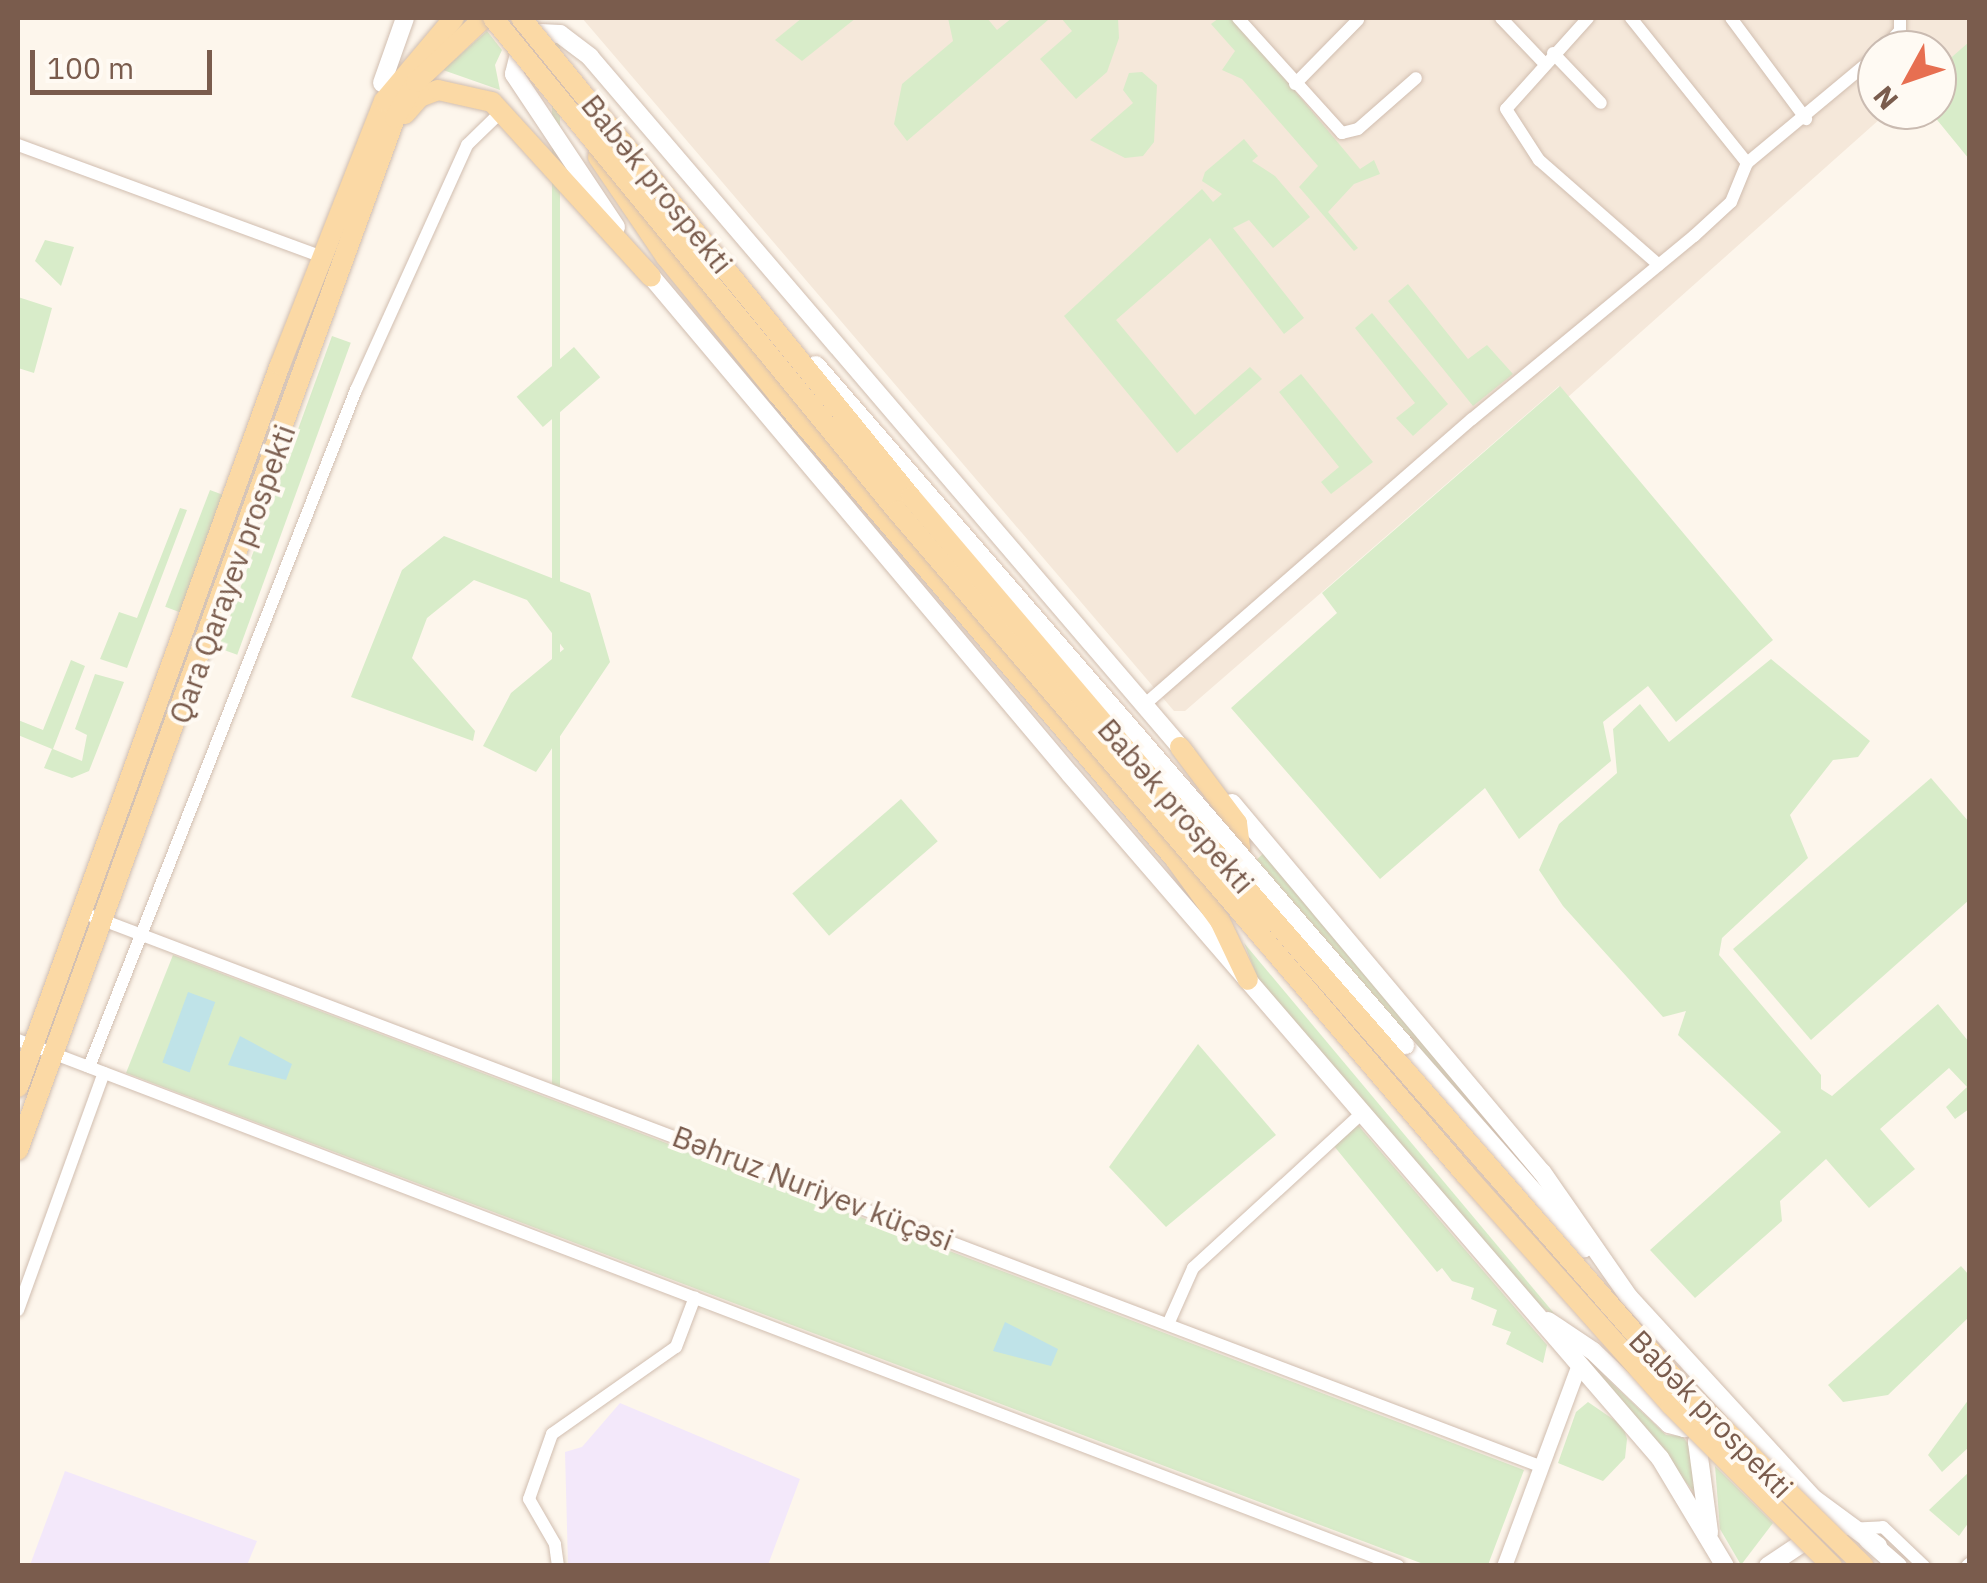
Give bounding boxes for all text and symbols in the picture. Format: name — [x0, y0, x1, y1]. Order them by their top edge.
scale bar — [35, 30, 218, 92]
north arrow — [1857, 30, 1957, 130]
text: 100 m — [47, 48, 134, 87]
text: N — [1864, 79, 1906, 118]
street label: Babək prospekti — [574, 87, 740, 281]
street label: Qara Qarayev prospekti — [161, 420, 303, 728]
street label: Babək prospekti — [1090, 711, 1262, 901]
street label: Bəhruz Nuriyev küçəsi — [668, 1118, 958, 1258]
street label: Babək prospekti — [1622, 1323, 1800, 1505]

